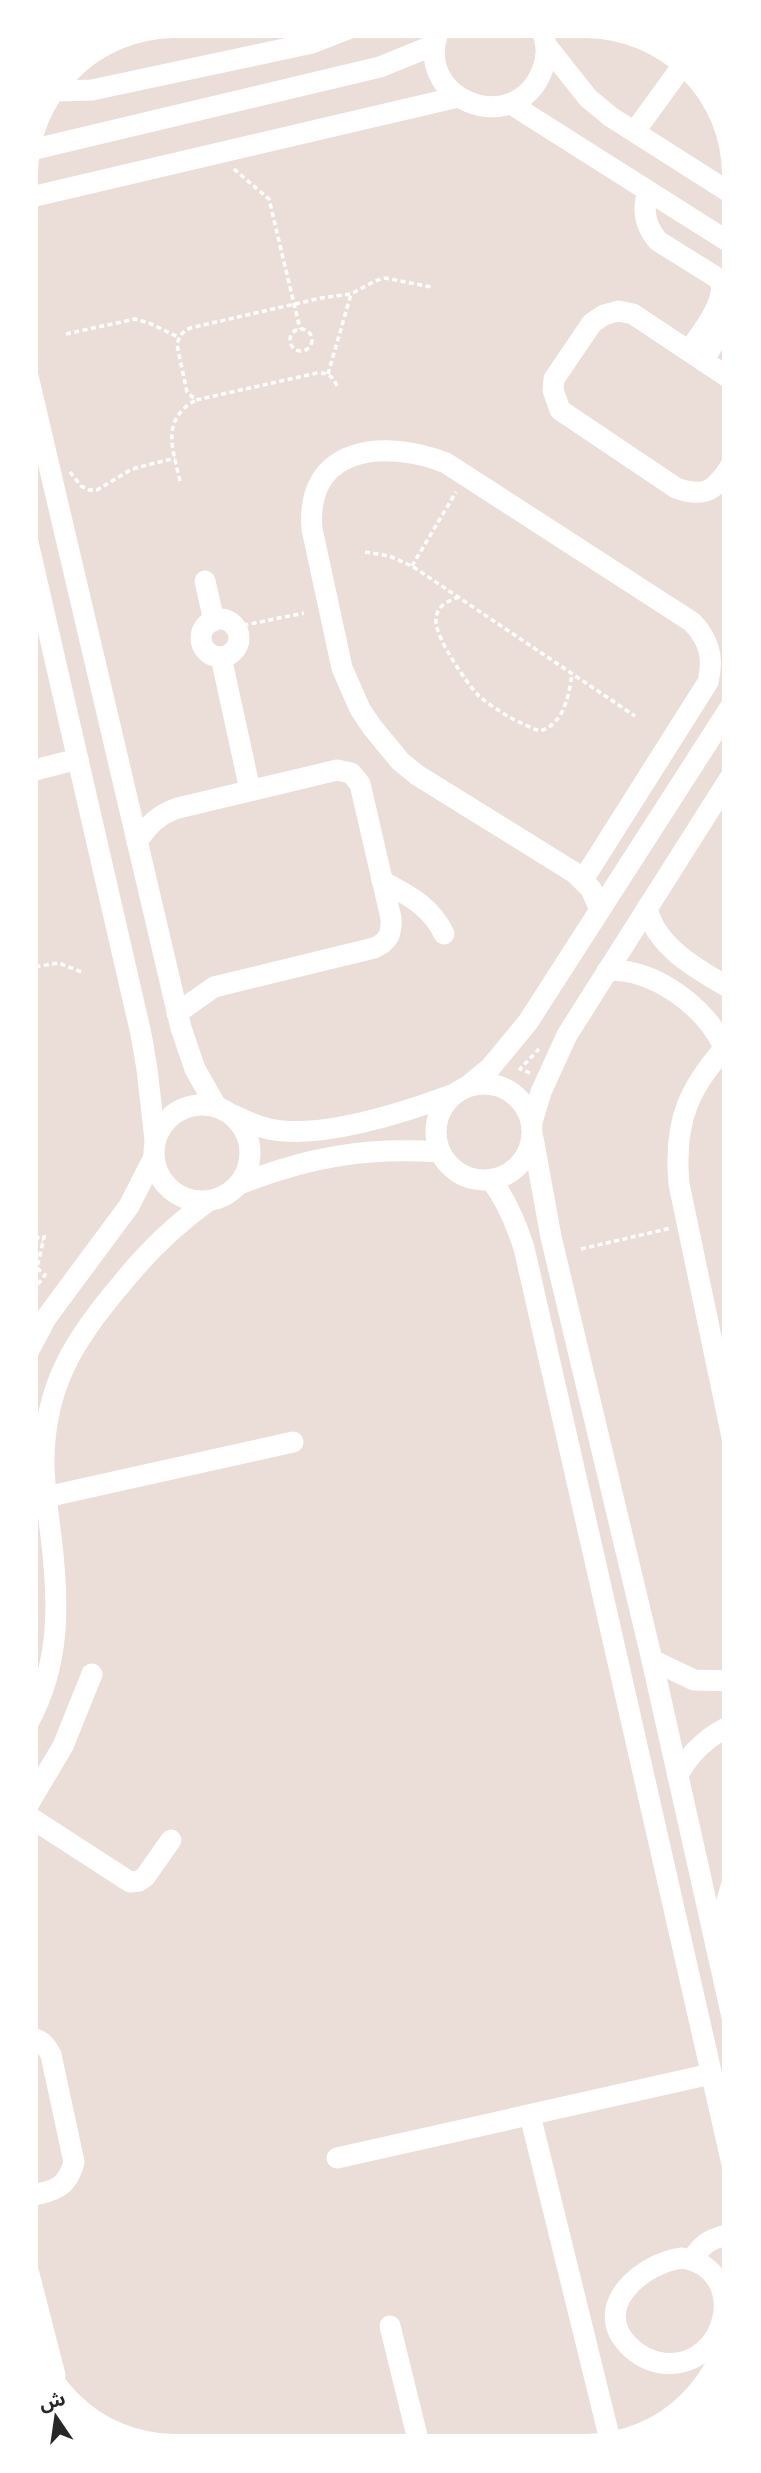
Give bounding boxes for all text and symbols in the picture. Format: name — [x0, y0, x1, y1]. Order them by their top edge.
north arrow — [21, 2382, 91, 2452]
text: ش — [37, 2385, 68, 2417]

